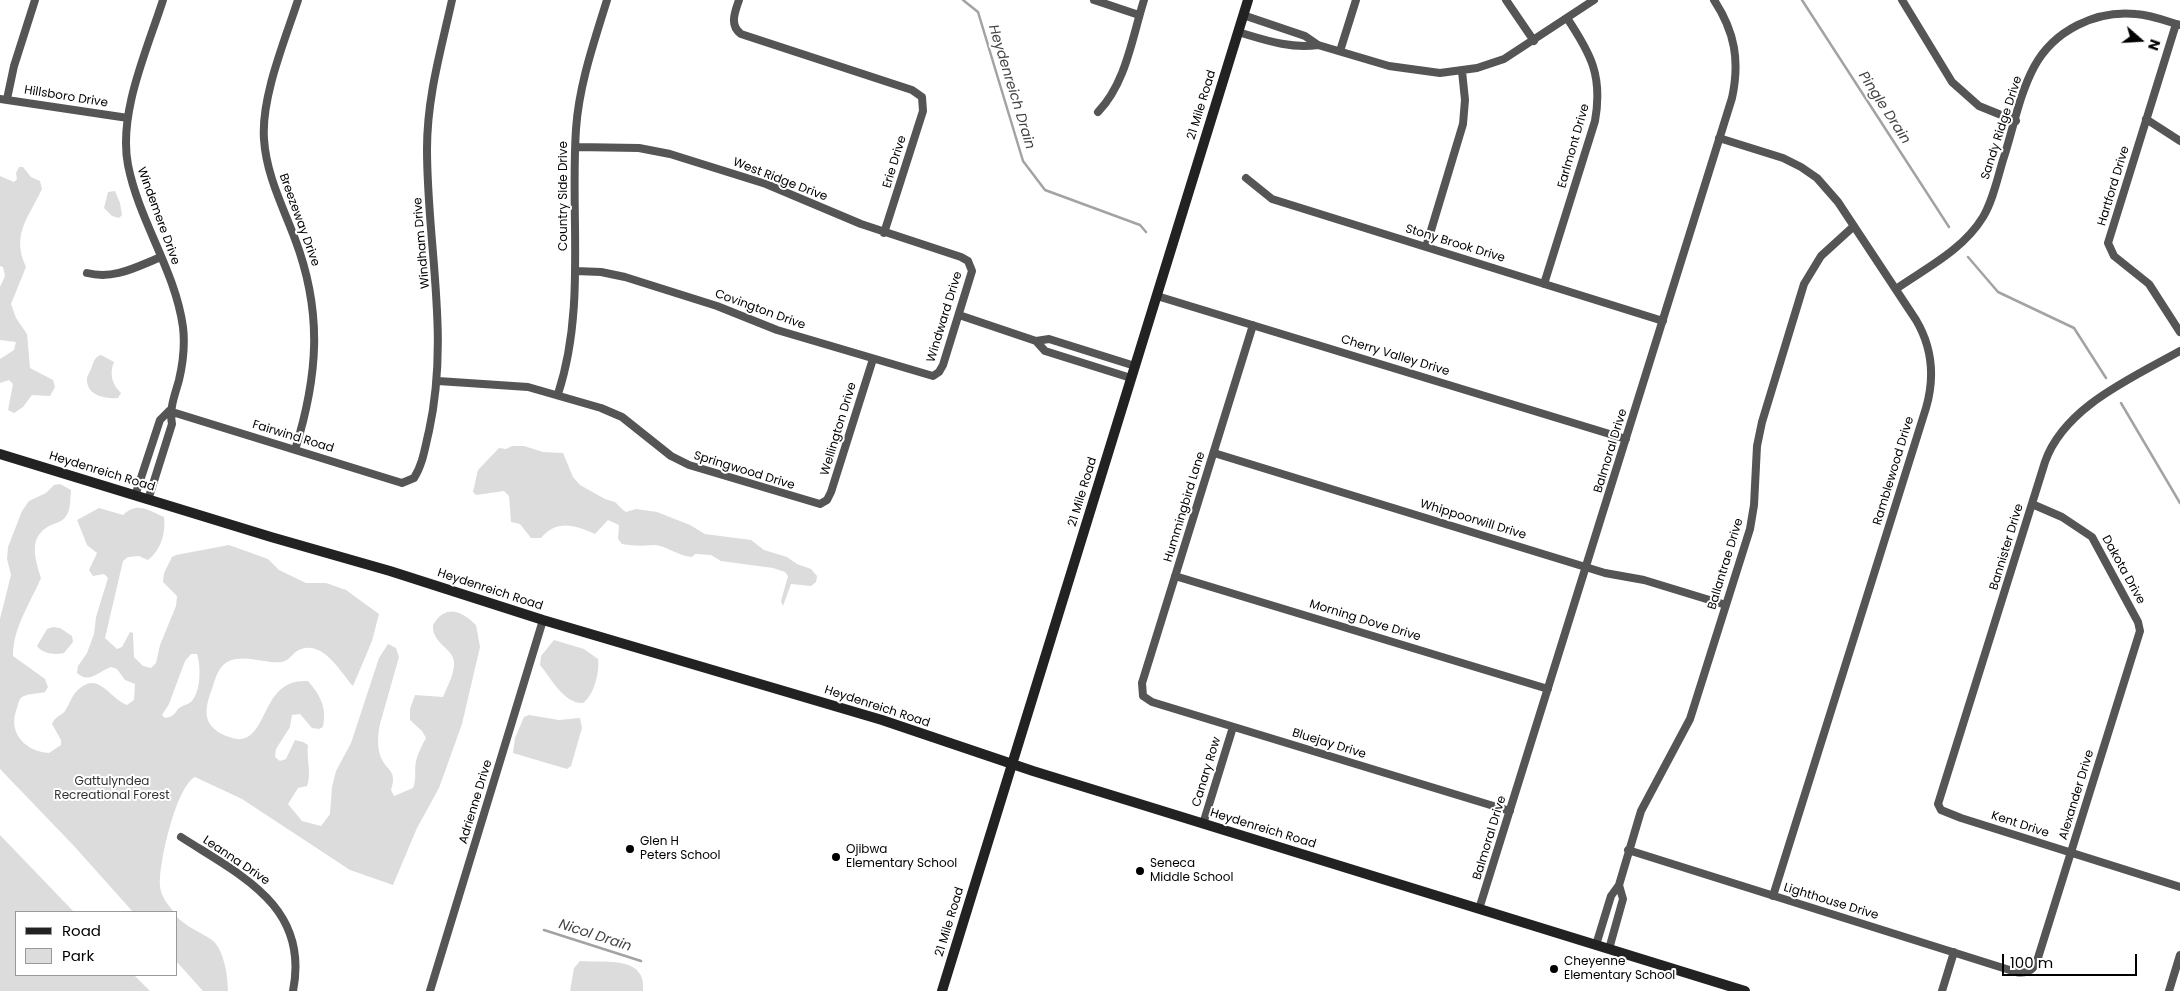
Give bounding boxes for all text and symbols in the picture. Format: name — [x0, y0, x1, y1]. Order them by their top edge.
north arrow — [2115, 15, 2165, 65]
water label: Heydenreich Drain — [984, 23, 1038, 151]
text: N — [2143, 37, 2165, 53]
street label: 21 Mile Road — [1185, 68, 1219, 142]
water label: Pingle Drain — [1854, 69, 1914, 147]
street label: Sandy Ridge Drive — [1978, 74, 2026, 182]
street label: Hillsboro Drive — [23, 83, 109, 111]
street label: Earlmont Drive — [1555, 102, 1593, 190]
street label: Erie Drive — [880, 134, 910, 190]
street label: Country Side Drive — [557, 141, 571, 251]
street label: Hartford Drive — [2095, 144, 2133, 228]
street label: West Ridge Drive — [731, 155, 829, 205]
street label: Windemere Drive — [134, 165, 182, 267]
street label: Breezeway Drive — [276, 172, 322, 268]
street label: Windham Drive — [411, 197, 433, 289]
street label: Stony Brook Drive — [1403, 222, 1507, 266]
street label: Windward Drive — [924, 270, 966, 364]
street label: Covington Drive — [713, 287, 807, 333]
street label: Cherry Valley Drive — [1339, 333, 1451, 379]
street label: Wellington Drive — [818, 381, 860, 477]
street label: Balmoral Drive — [1591, 407, 1631, 495]
street label: Ramblewood Drive — [1871, 415, 1917, 527]
street label: Fairwind Road — [250, 418, 336, 456]
street label: Heydenreich Road — [47, 449, 157, 495]
street label: Springwood Drive — [692, 449, 796, 493]
street label: Hummingbird Lane — [1161, 450, 1209, 564]
street label: 21 Mile Road — [1066, 455, 1100, 529]
street label: Whippoorwill Drive — [1418, 497, 1528, 543]
street label: Bannister Drive — [1987, 502, 2027, 592]
street label: Ballantrae Drive — [1705, 517, 1747, 611]
street label: Dakota Drive — [2098, 533, 2148, 607]
street label: Heydenreich Road — [435, 566, 545, 614]
street label: Morning Dove Drive — [1308, 597, 1422, 645]
street label: Heydenreich Road — [822, 683, 932, 731]
street label: Bluejay Drive — [1290, 726, 1368, 762]
street label: Canary Row — [1190, 735, 1224, 809]
street label: Alexander Drive — [2056, 748, 2098, 842]
street label: Adrienne Drive — [456, 758, 496, 846]
park label: Gattulyndea Recreational Forest — [54, 775, 170, 803]
street label: Balmoral Drive — [1470, 794, 1510, 882]
street label: Heydenreich Road — [1208, 806, 1318, 852]
street label: Kent Drive — [1989, 809, 2051, 841]
street label: Leanna Drive — [200, 833, 272, 889]
place label: Glen H Peters School — [640, 835, 720, 863]
marker: Glen H Peters School — [624, 843, 636, 855]
place label: Ojibwa Elementary School — [846, 843, 957, 871]
marker: Ojibwa Elementary School — [830, 851, 842, 863]
place label: Seneca Middle School — [1150, 857, 1233, 885]
marker: Seneca Middle School — [1134, 865, 1146, 877]
street label: Lighthouse Drive — [1782, 881, 1880, 923]
street label: 21 Mile Road — [933, 885, 967, 959]
legend — [15, 911, 178, 976]
water label: Nicol Drain — [557, 916, 633, 956]
text: Road — [62, 920, 101, 941]
scale bar — [2005, 944, 2140, 976]
text: Park — [62, 945, 94, 966]
text: 100 m — [2010, 952, 2053, 973]
place label: Cheyenne Elementary School — [1564, 955, 1675, 983]
marker: Cheyenne Elementary School — [1548, 963, 1560, 975]

